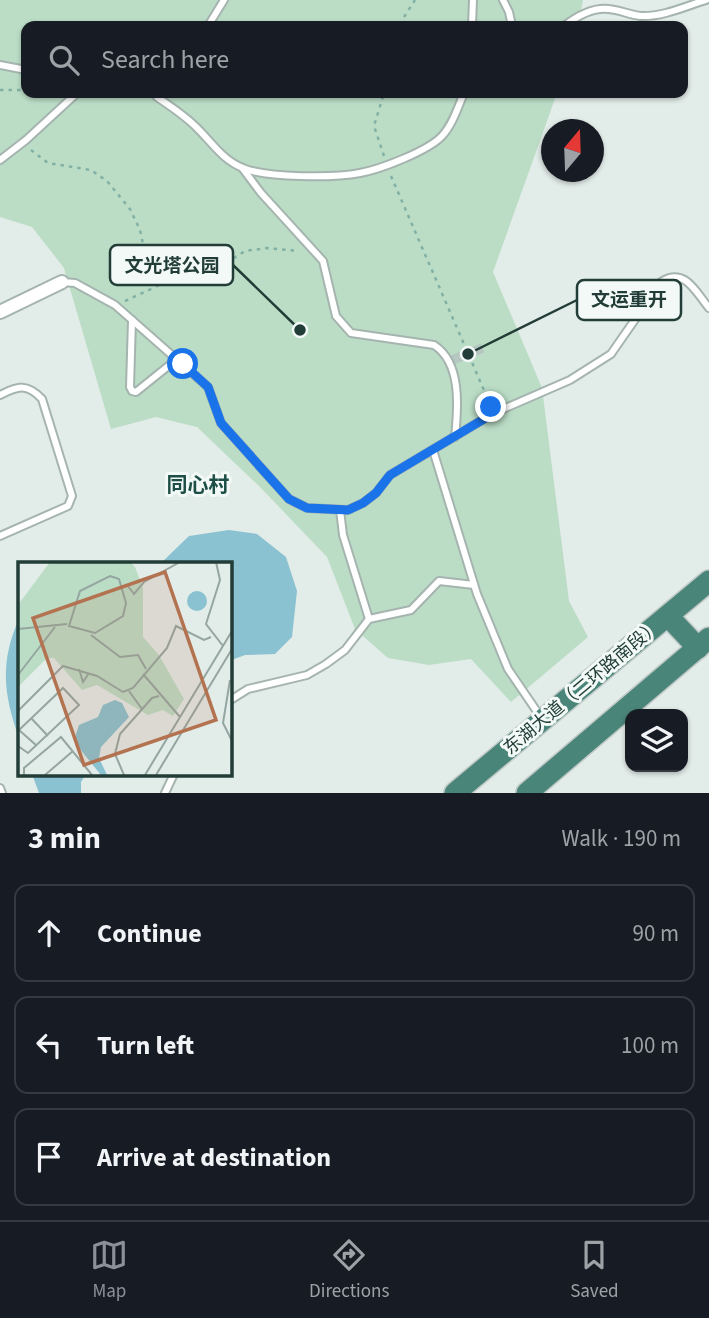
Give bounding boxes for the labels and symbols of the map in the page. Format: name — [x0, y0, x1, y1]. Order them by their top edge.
north arrow — [541, 119, 604, 182]
callout: 文光塔公园 — [110, 245, 233, 285]
text: 文光塔公园 — [124, 253, 220, 280]
callout: 文运重开 — [577, 280, 681, 320]
text: 文运重开 — [591, 287, 667, 314]
route start — [167, 348, 198, 379]
route end — [475, 391, 506, 422]
district label: 同心村 — [167, 470, 230, 500]
inset map — [18, 562, 231, 776]
street label: 东湖大道（二环路南段） — [498, 614, 666, 761]

